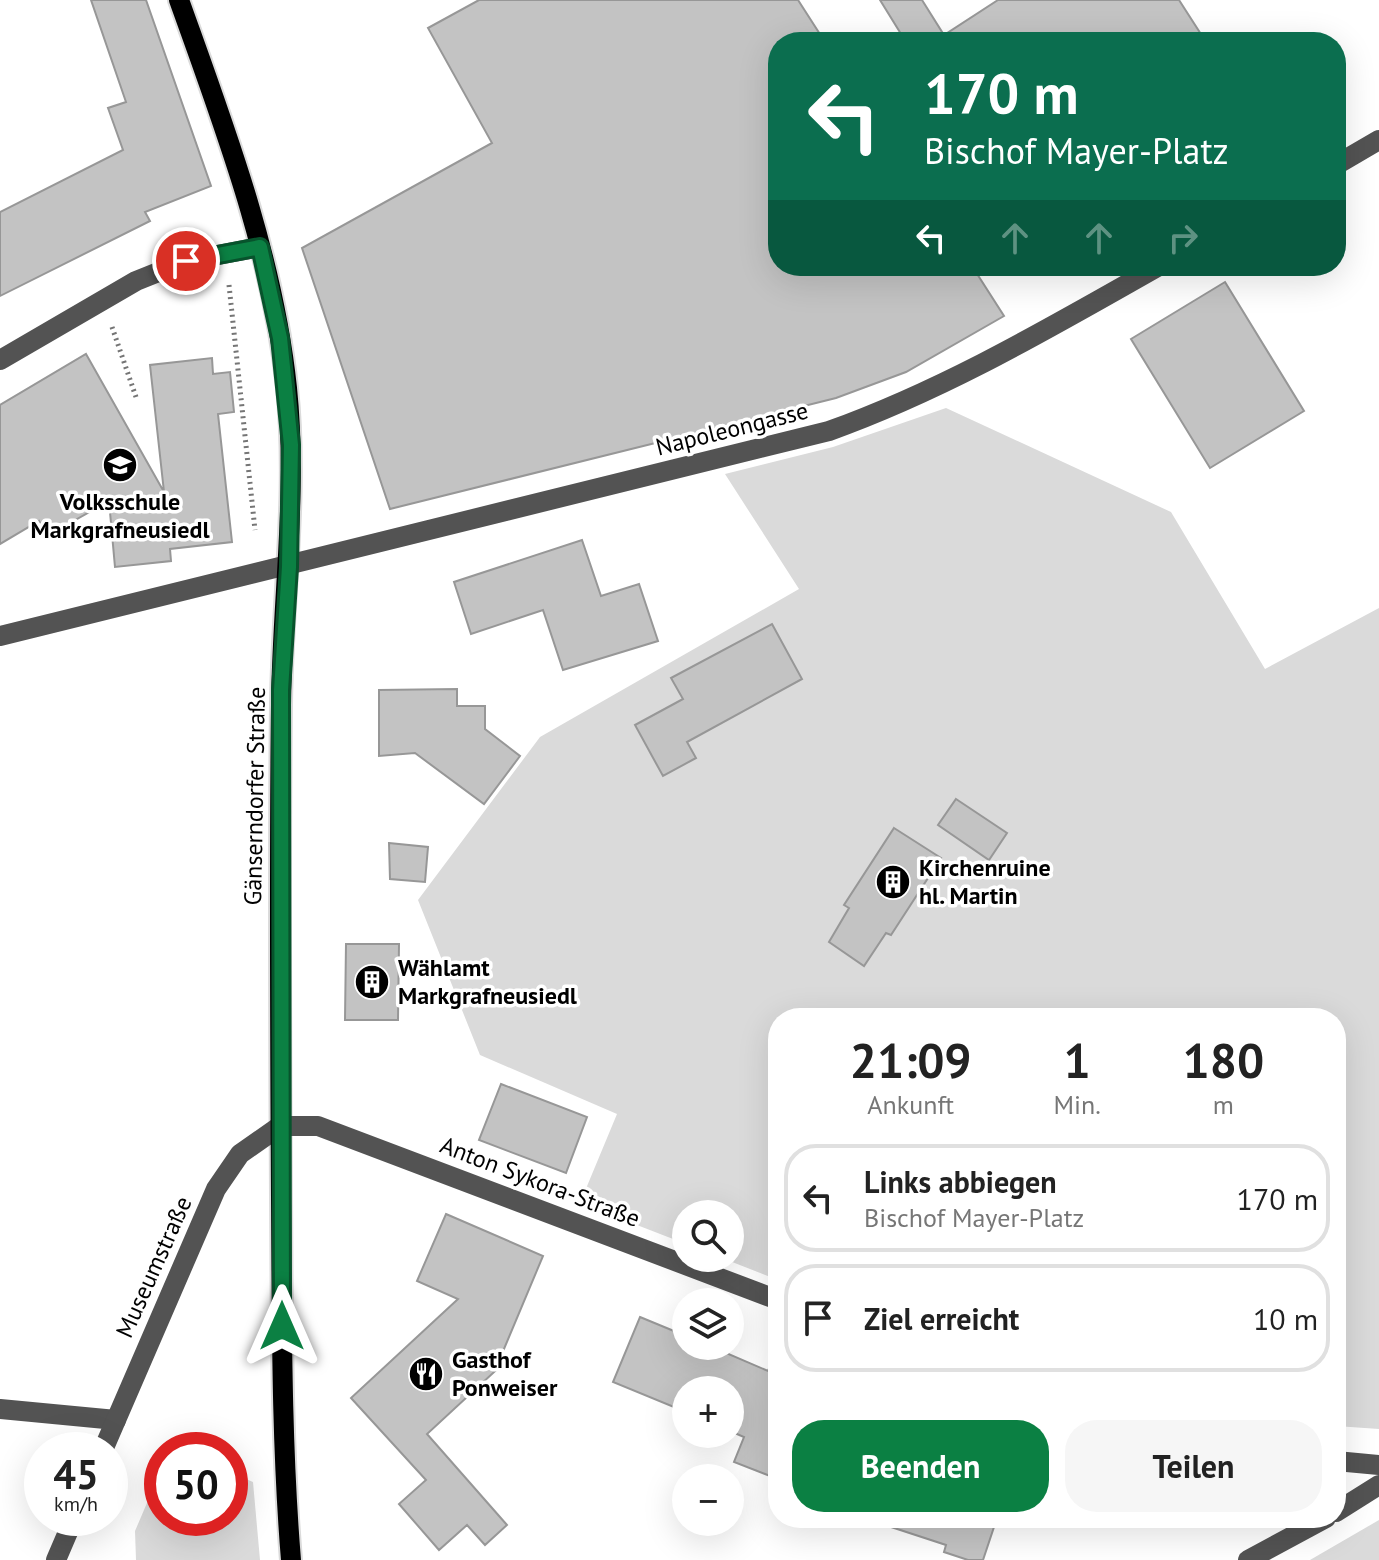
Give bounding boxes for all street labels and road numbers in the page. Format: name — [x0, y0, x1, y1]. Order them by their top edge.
street label: Napoleongasse — [652, 395, 811, 462]
street label: Gänserndorfer Straße — [237, 686, 272, 906]
street label: Anton Sykora-Straße — [436, 1129, 644, 1234]
street label: Museumstraße — [109, 1191, 198, 1342]

